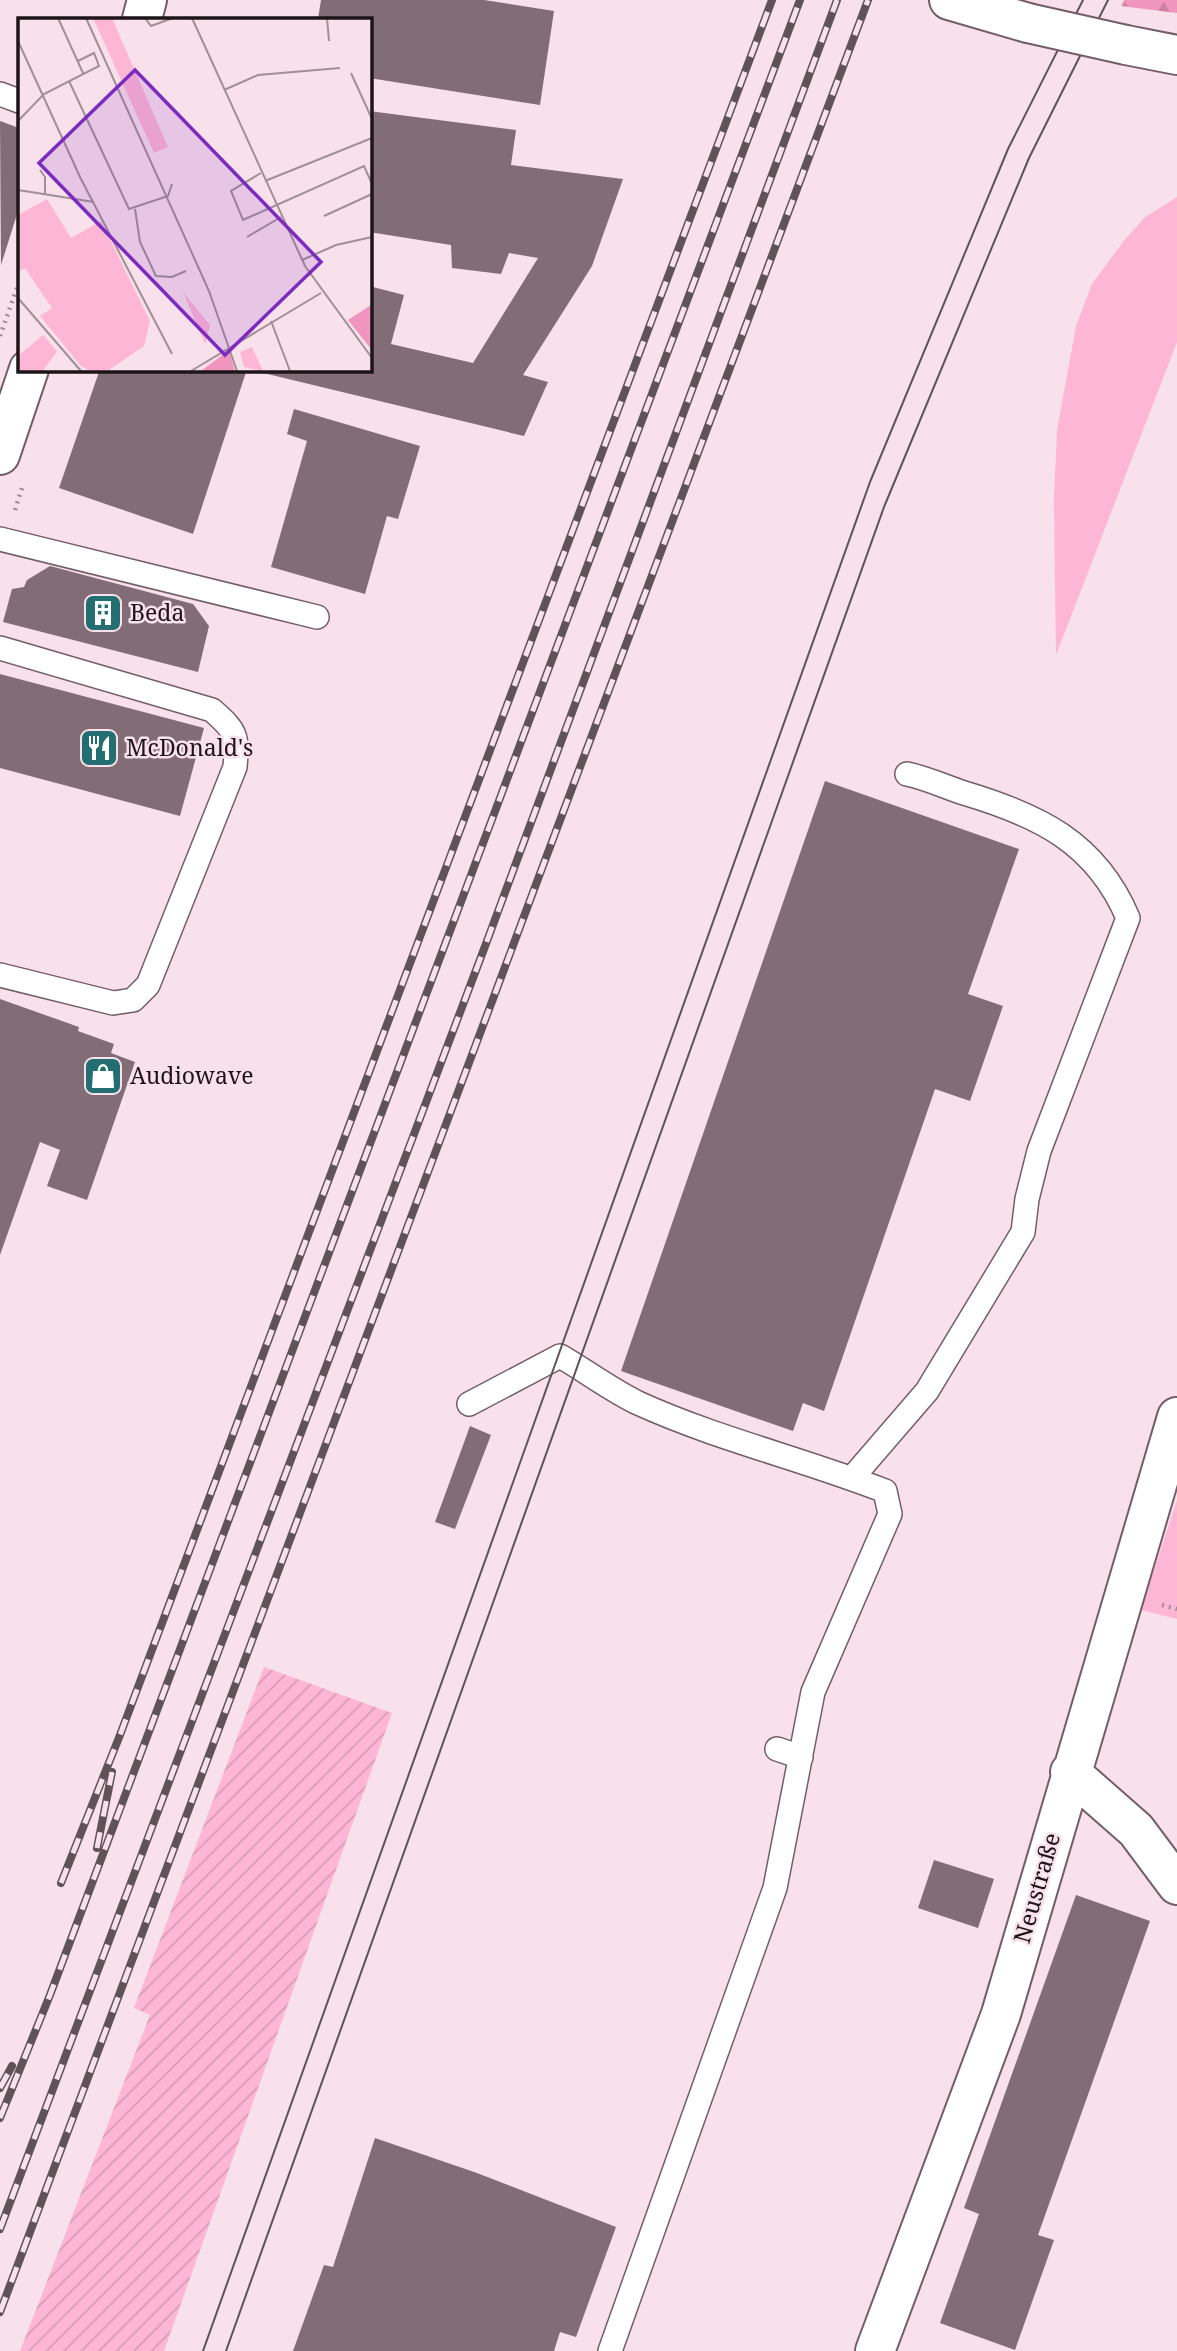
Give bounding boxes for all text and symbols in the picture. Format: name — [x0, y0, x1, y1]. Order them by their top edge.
inset map — [18, 18, 371, 371]
building icon: Beda — [82, 592, 124, 634]
place label: Beda — [130, 596, 184, 628]
restaurant icon: McDonald's — [78, 727, 120, 769]
place label: McDonald's — [126, 731, 253, 763]
shop icon: Audiowave — [82, 1055, 124, 1097]
place label: Audiowave — [130, 1059, 254, 1091]
street label: Neustraße — [1005, 1829, 1067, 1947]

